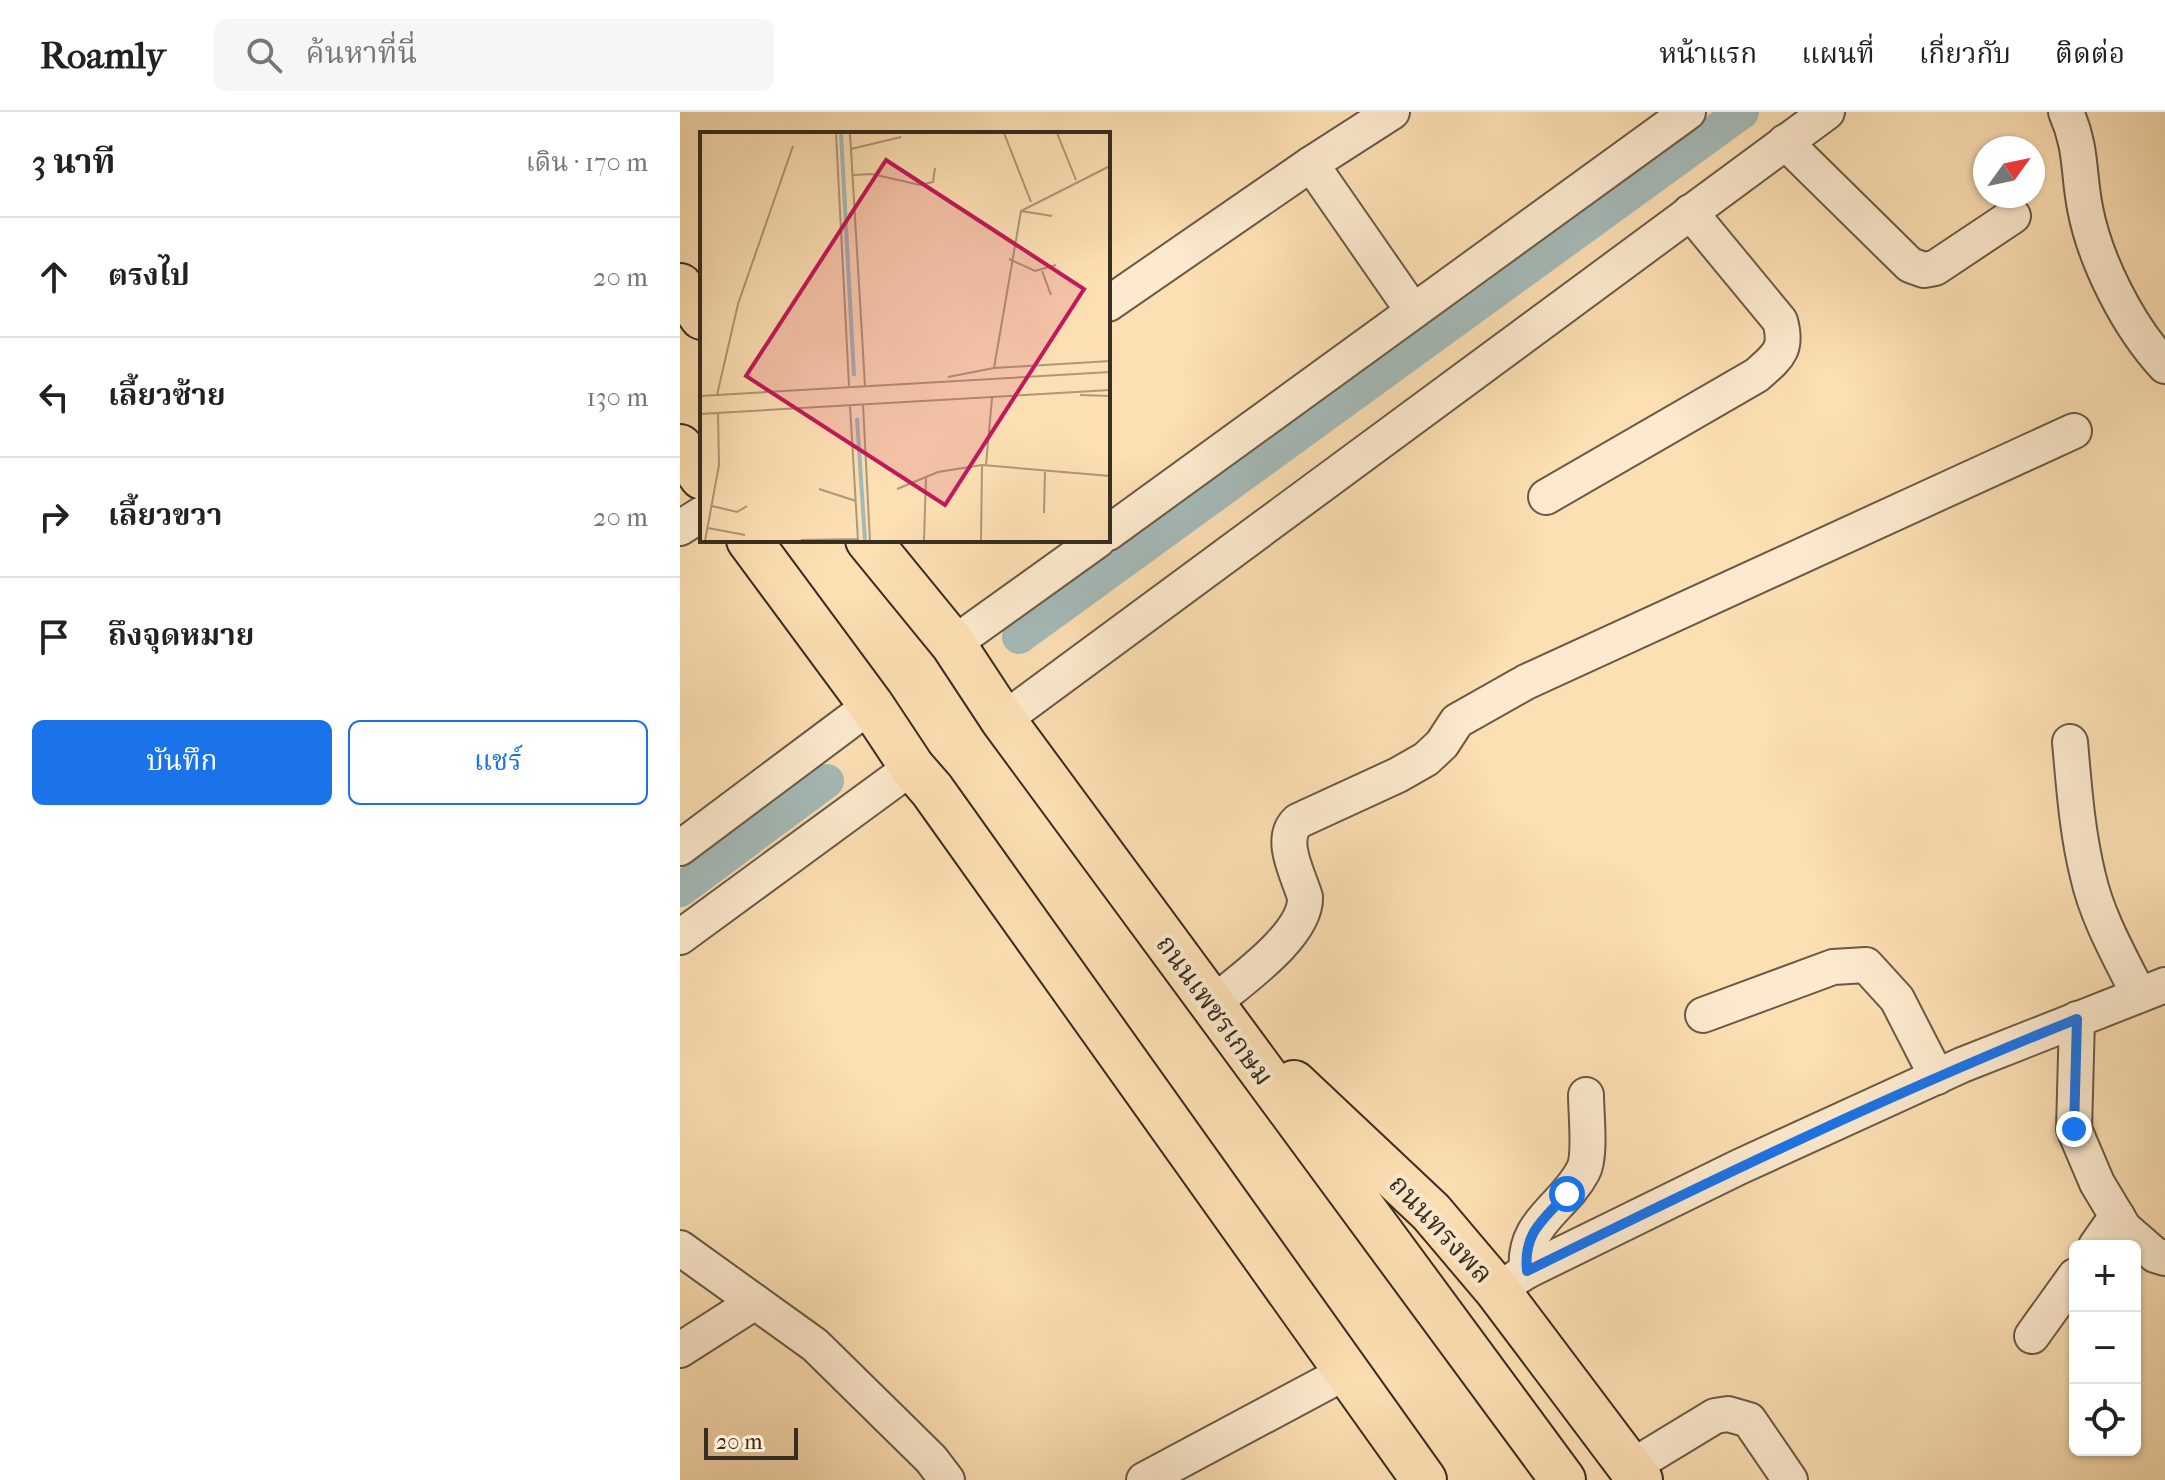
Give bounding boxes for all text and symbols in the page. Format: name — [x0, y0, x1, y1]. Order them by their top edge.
search box — [214, 19, 774, 91]
text: Roamly — [40, 33, 166, 78]
icon: search — [242, 33, 286, 77]
text: ค้นหาที่นี่ — [306, 36, 417, 71]
text: หน้าแรก — [1659, 37, 1757, 70]
text: แผนที่ — [1801, 37, 1875, 70]
text: เกี่ยวกับ — [1919, 37, 2011, 70]
text: ติดต่อ — [2055, 37, 2125, 70]
inset map — [700, 132, 1110, 542]
north arrow — [1973, 136, 2045, 208]
text: 3 นาที — [32, 142, 115, 182]
text: เดิน · 170 m — [526, 147, 648, 178]
icon: ahead — [32, 255, 76, 299]
text: ตรงไป — [108, 258, 190, 293]
text: 20 m — [593, 262, 648, 293]
icon: left — [32, 375, 76, 419]
text: เลี้ยวซ้าย — [108, 378, 226, 413]
text: 130 m — [587, 382, 648, 413]
icon: right — [32, 495, 76, 539]
text: เลี้ยวขวา — [108, 498, 222, 533]
text: 20 m — [593, 502, 648, 533]
icon: arrive — [32, 615, 76, 659]
text: ถึงจุดหมาย — [108, 618, 254, 653]
button: บันทึก — [32, 720, 332, 805]
button: แชร์ — [348, 720, 648, 805]
street label: ถนนเพชรเกษม — [1149, 928, 1281, 1092]
route end — [2056, 1111, 2092, 1147]
street label: ถนนทรงพล — [1382, 1168, 1500, 1290]
route start — [1549, 1176, 1585, 1212]
map controls — [2069, 1240, 2141, 1456]
button: + — [2069, 1240, 2141, 1312]
button: − — [2069, 1312, 2141, 1384]
button: locate — [2069, 1384, 2141, 1456]
scale bar — [704, 1424, 798, 1460]
text: 20 m — [716, 1429, 762, 1455]

